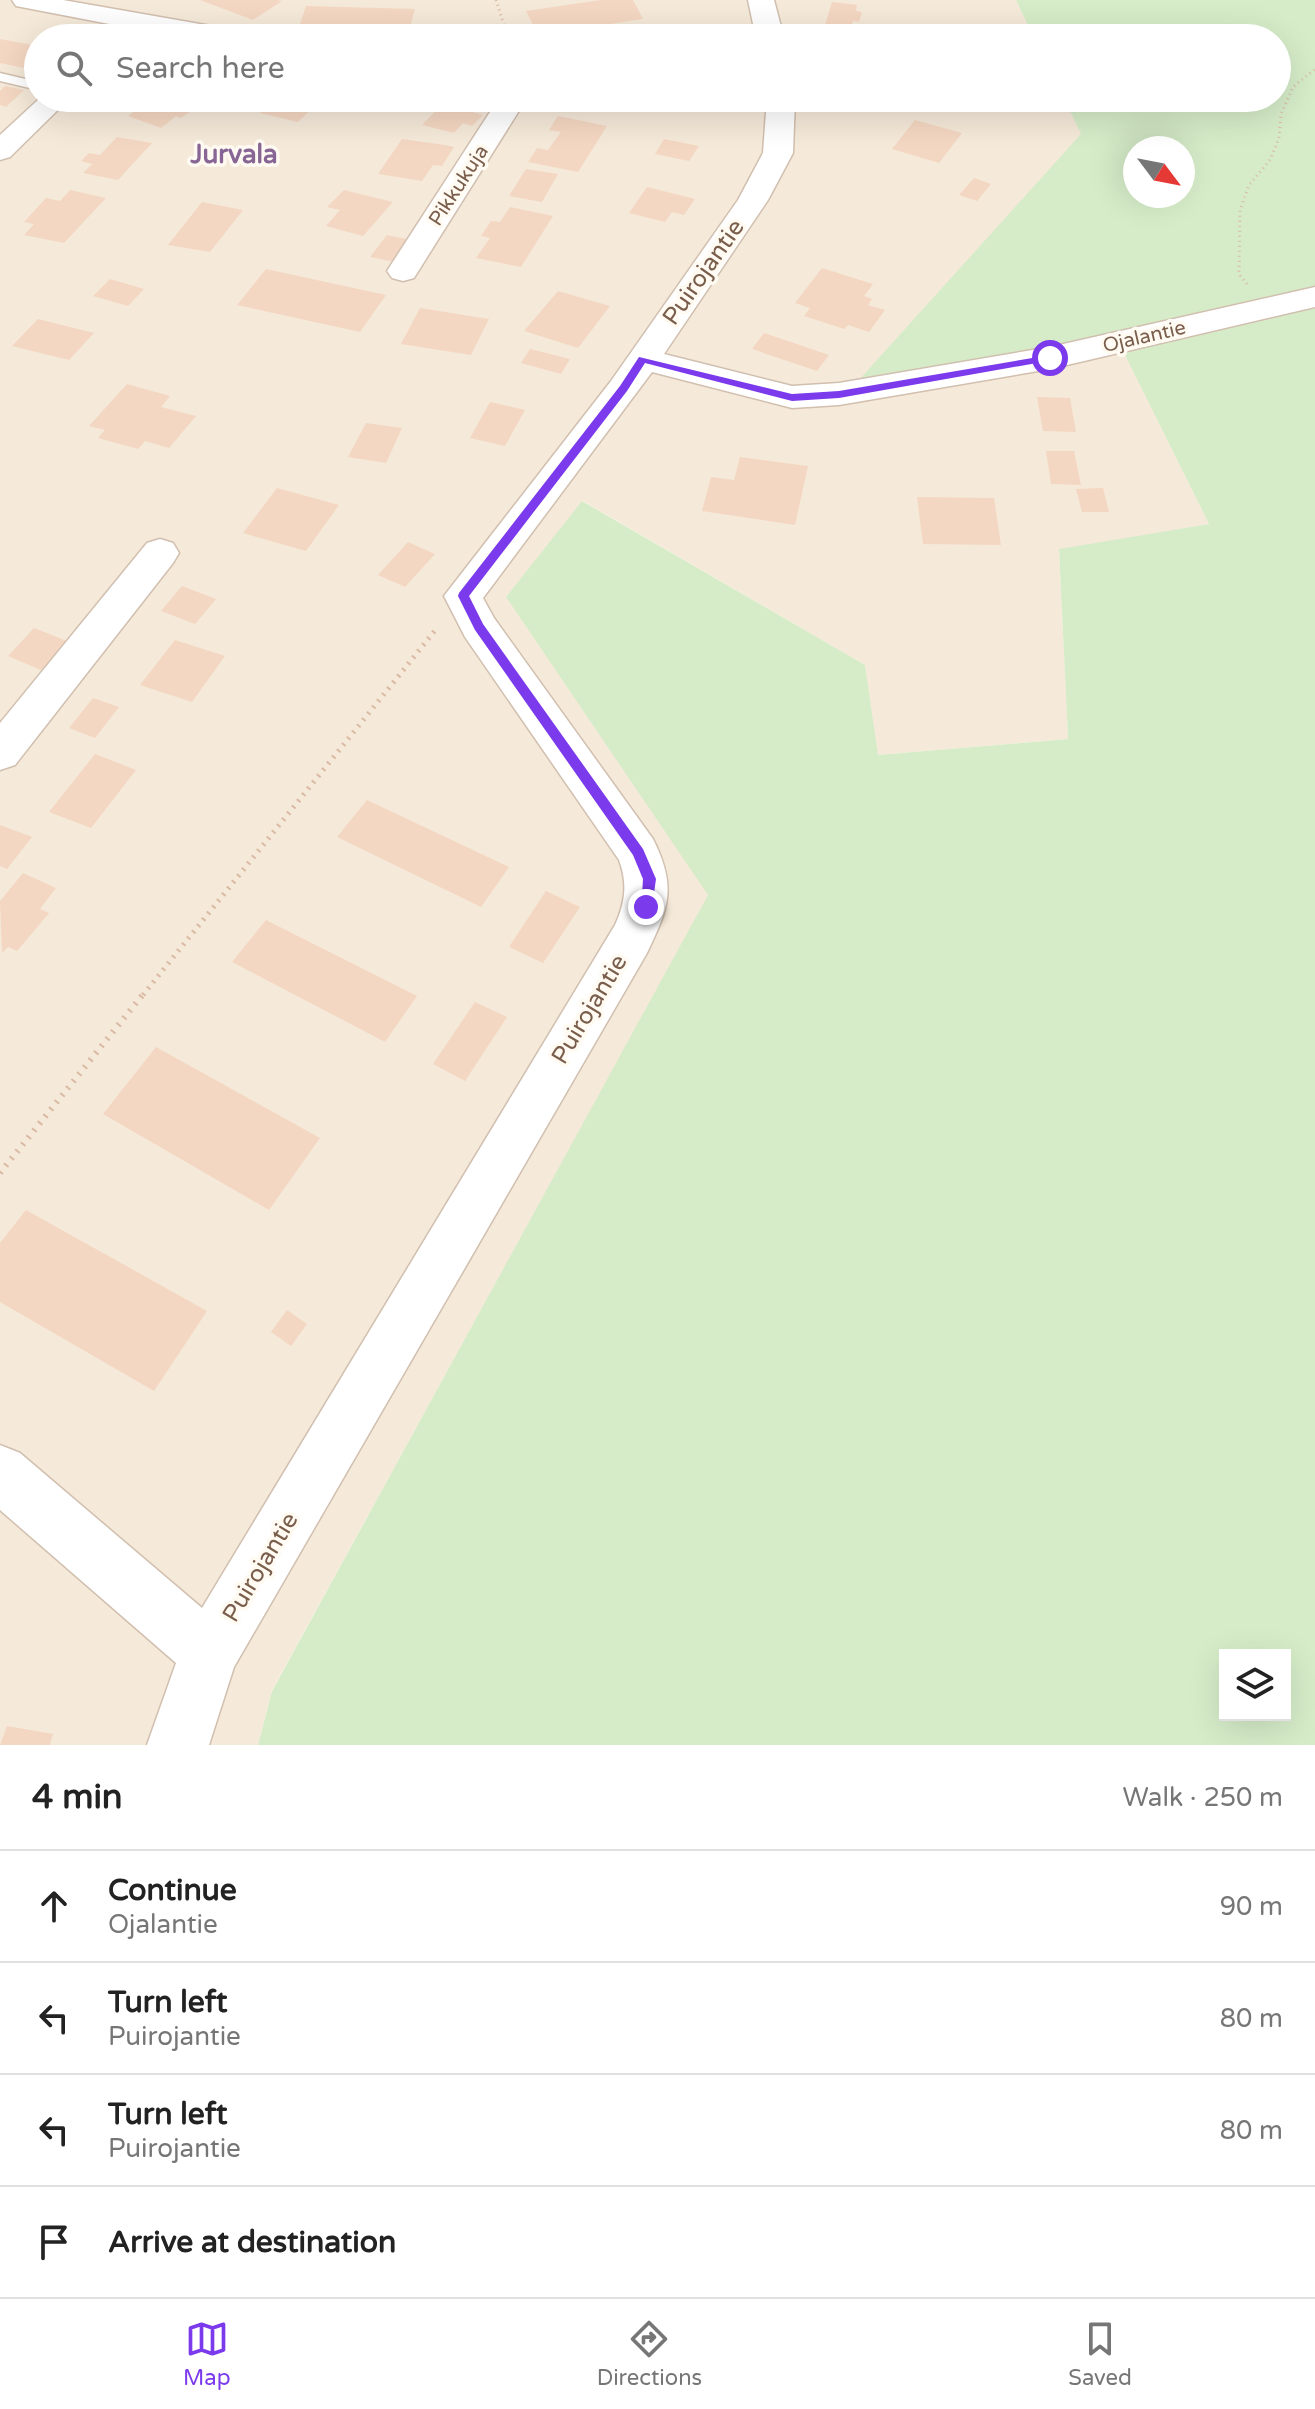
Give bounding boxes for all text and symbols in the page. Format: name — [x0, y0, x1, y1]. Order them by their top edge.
search box — [24, 24, 1291, 112]
icon: search — [52, 46, 96, 90]
text: Search here — [116, 50, 285, 87]
north arrow — [1123, 136, 1195, 208]
district label: Jurvala — [189, 139, 278, 170]
street label: Pikkukuja — [424, 141, 494, 231]
street label: Puirojantie — [656, 214, 750, 331]
street label: Ojalantie — [1100, 316, 1188, 358]
route start — [1032, 340, 1068, 376]
route end — [628, 889, 664, 925]
street label: Puirojantie — [545, 949, 633, 1069]
street label: Puirojantie — [216, 1507, 304, 1627]
map controls — [1219, 1649, 1291, 1721]
button: layers — [1219, 1649, 1291, 1721]
text: 4 min — [32, 1777, 123, 1818]
text: Walk · 250 m — [1123, 1782, 1283, 1813]
text: Continue — [108, 1872, 237, 1909]
icon: ahead — [32, 1884, 76, 1928]
text: 90 m — [1220, 1891, 1283, 1922]
text: Ojalantie — [108, 1909, 218, 1940]
text: Turn left — [108, 1984, 227, 2021]
icon: left — [32, 1996, 76, 2040]
text: 80 m — [1220, 2003, 1283, 2034]
text: Puirojantie — [108, 2021, 241, 2052]
text: Turn left — [108, 2096, 227, 2133]
icon: left — [32, 2108, 76, 2152]
text: 80 m — [1220, 2115, 1283, 2146]
text: Puirojantie — [108, 2133, 241, 2164]
icon: arrive — [32, 2220, 76, 2264]
text: Arrive at destination — [108, 2224, 396, 2261]
tab: Map — [183, 2317, 231, 2391]
tab: Directions — [597, 2317, 702, 2391]
tab: Saved — [1068, 2317, 1132, 2391]

